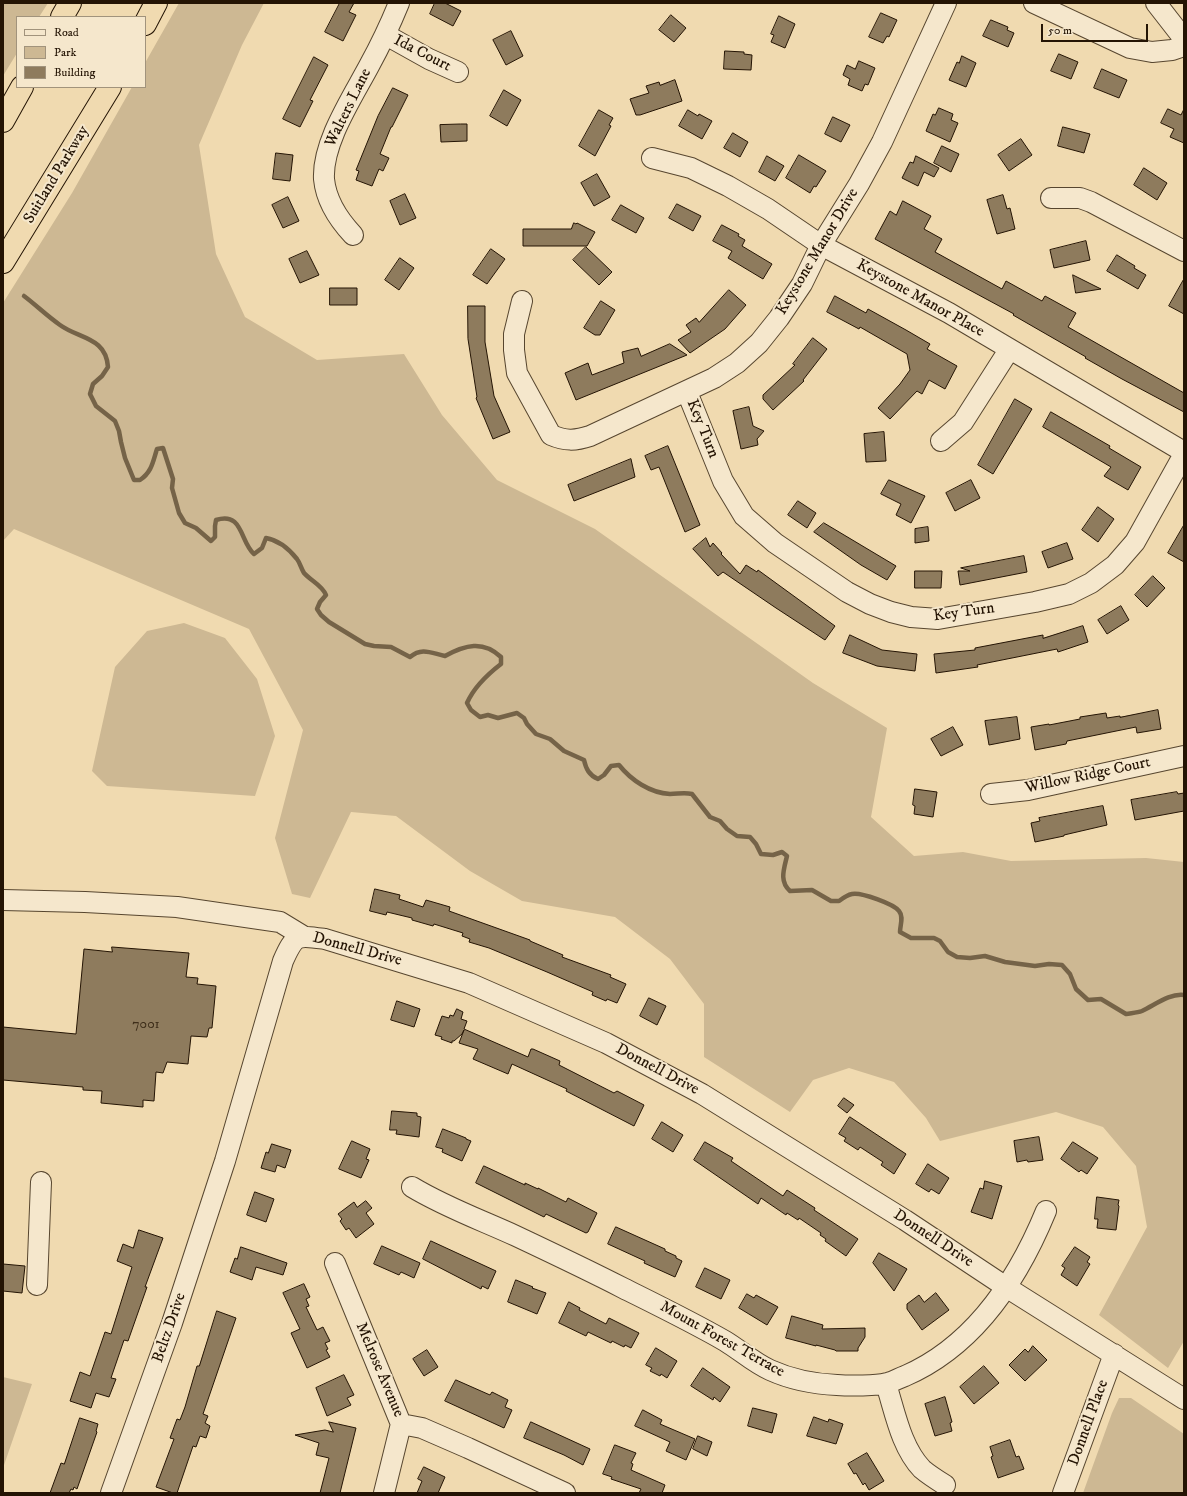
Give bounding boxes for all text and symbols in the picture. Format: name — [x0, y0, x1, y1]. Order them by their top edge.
legend — [16, 16, 146, 88]
scale bar — [1043, 16, 1150, 42]
text: 50 m — [1048, 23, 1072, 38]
text: Road — [54, 25, 79, 40]
street label: Ida Court — [390, 31, 454, 77]
text: Park — [54, 45, 76, 60]
text: Building — [54, 65, 95, 80]
street label: Walters Lane — [322, 66, 376, 150]
street label: Suitland Parkway — [20, 122, 94, 228]
street label: Keystone Manor Drive — [773, 185, 863, 319]
street label: Keystone Manor Place — [853, 256, 987, 342]
street label: Key Turn — [682, 397, 722, 461]
street label: Key Turn — [932, 599, 996, 627]
street label: Willow Ridge Court — [1024, 753, 1152, 799]
street label: Donnell Drive — [310, 929, 404, 971]
house number: 7001 — [132, 1017, 160, 1033]
street label: Donnell Drive — [612, 1040, 702, 1100]
street label: Donnell Drive — [889, 1206, 977, 1272]
street label: Beltz Drive — [149, 1291, 191, 1365]
street label: Mount Forest Terrace — [656, 1298, 788, 1382]
street label: Melrose Avenue — [350, 1320, 408, 1420]
street label: Donnell Place — [1065, 1377, 1113, 1469]

